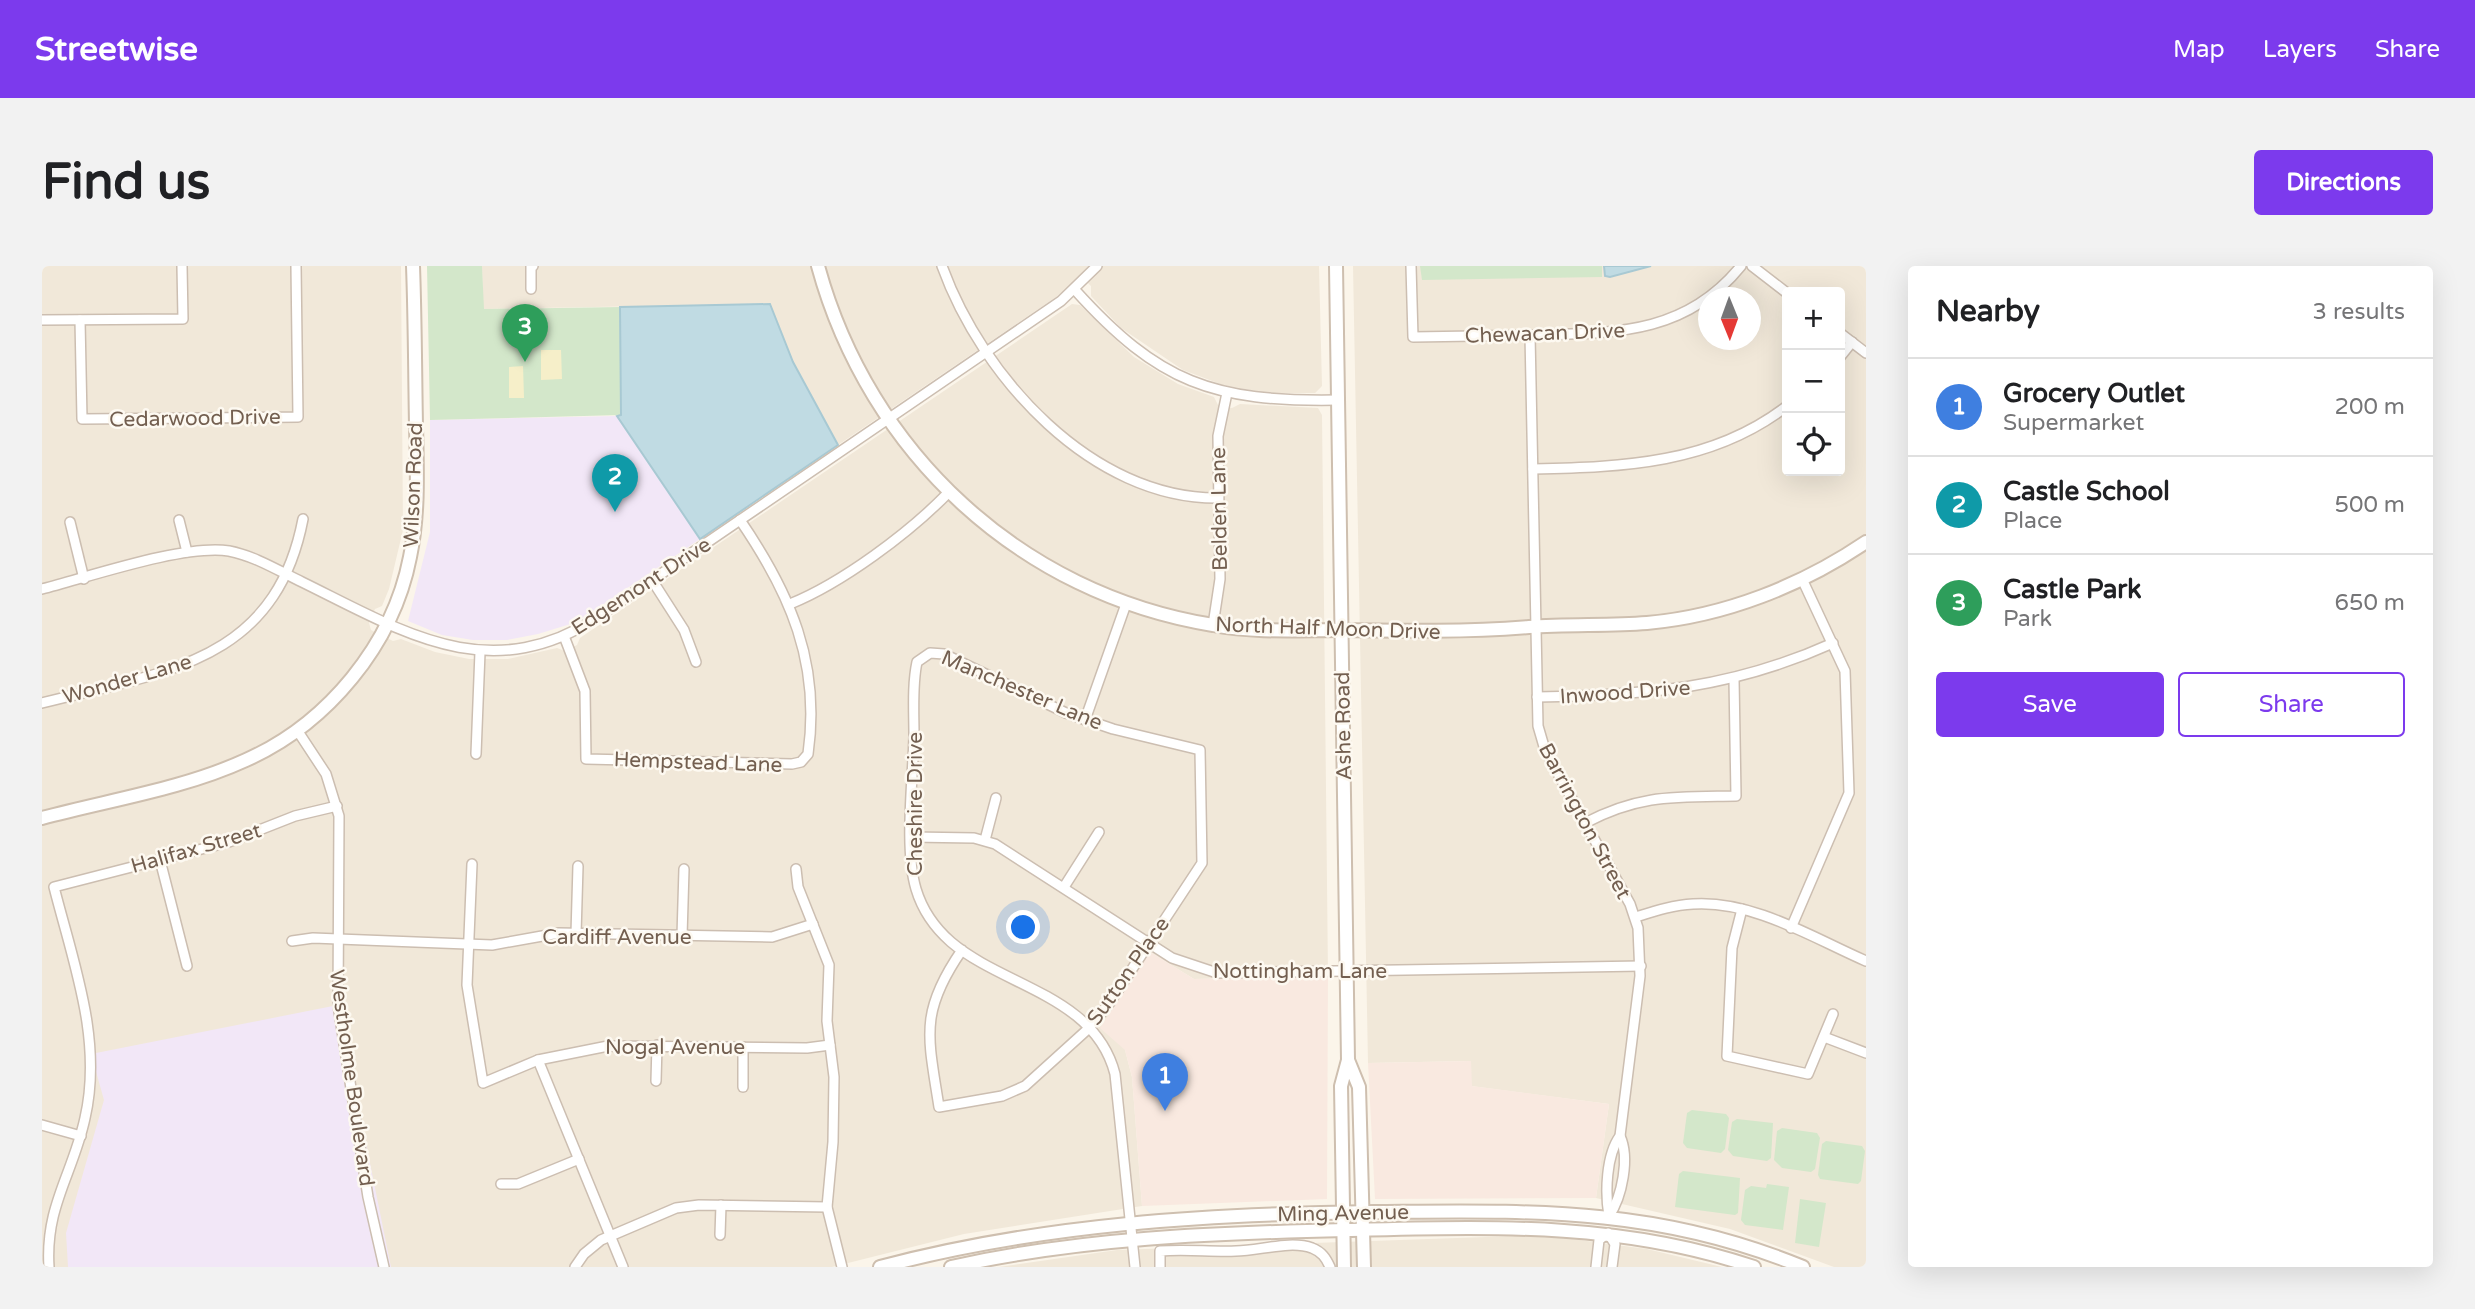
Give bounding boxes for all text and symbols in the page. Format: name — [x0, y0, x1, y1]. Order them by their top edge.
text: Streetwise — [35, 30, 198, 69]
text: Map — [2173, 35, 2225, 64]
text: Layers — [2263, 35, 2337, 64]
text: Share — [2375, 35, 2440, 64]
button: Directions — [2254, 150, 2433, 215]
text: Find us — [42, 153, 210, 212]
north arrow — [1698, 287, 1761, 350]
map controls — [1782, 287, 1845, 476]
button: + — [1782, 287, 1845, 350]
text: Nearby — [1936, 293, 2040, 330]
text: 3 results — [2312, 298, 2405, 326]
pin: 3 — [502, 304, 548, 362]
street label: Chewacan Drive — [1464, 318, 1626, 349]
button: − — [1782, 350, 1845, 413]
text: Grocery Outlet — [2003, 378, 2185, 409]
text: 1 — [1952, 393, 1966, 421]
text: 200 m — [2335, 393, 2405, 421]
street label: Cedarwood Drive — [109, 405, 281, 432]
text: Supermarket — [2003, 409, 2144, 437]
button: locate — [1782, 413, 1845, 476]
street label: Wilson Road — [399, 422, 428, 548]
street label: Belden Lane — [1206, 447, 1233, 571]
pin: 2 — [592, 454, 638, 512]
text: Castle School — [2003, 476, 2170, 507]
text: 2 — [1952, 491, 1966, 519]
text: 500 m — [2335, 491, 2405, 519]
text: Place — [2003, 507, 2062, 535]
street label: Edgemont Drive — [567, 532, 716, 641]
text: Castle Park — [2003, 574, 2141, 605]
text: 3 — [1952, 589, 1966, 617]
text: 650 m — [2335, 589, 2405, 617]
text: Park — [2003, 605, 2052, 633]
street label: North Half Moon Drive — [1215, 612, 1441, 645]
street label: Manchester Lane — [937, 645, 1106, 736]
street label: Wonder Lane — [60, 649, 195, 710]
street label: Ashe Road — [1330, 671, 1357, 781]
button: Save — [1936, 672, 2164, 737]
button: Share — [2178, 672, 2405, 737]
street label: Inwood Drive — [1559, 675, 1691, 710]
street label: Cheshire Drive — [903, 732, 928, 876]
street label: Barrington Street — [1533, 739, 1636, 903]
street label: Hempstead Lane — [613, 747, 783, 778]
street label: Halifax Street — [128, 818, 264, 879]
your location — [1006, 910, 1040, 944]
street label: Sutton Place — [1082, 912, 1175, 1030]
street label: Cardiff Avenue — [542, 925, 692, 950]
street label: Nottingham Lane — [1213, 959, 1387, 984]
street label: Westholme Boulevard — [324, 968, 379, 1188]
street label: Nogal Avenue — [605, 1035, 745, 1060]
pin: 1 — [1142, 1053, 1188, 1111]
street label: Ming Avenue — [1277, 1200, 1409, 1227]

